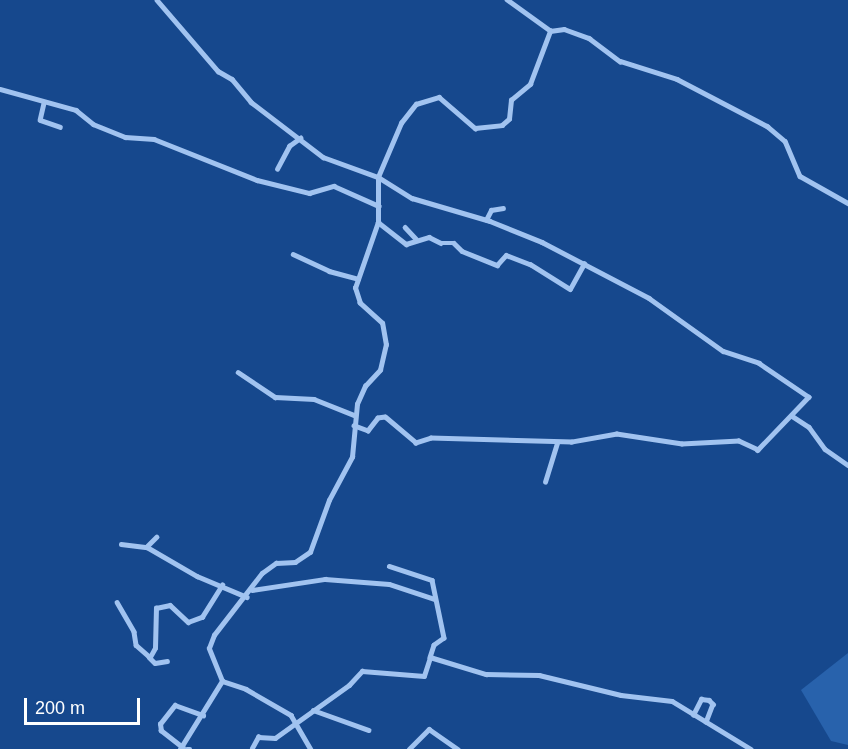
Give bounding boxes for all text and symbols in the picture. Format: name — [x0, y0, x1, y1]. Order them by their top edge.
scale bar — [27, 686, 142, 724]
text: 200 m — [35, 698, 85, 718]

